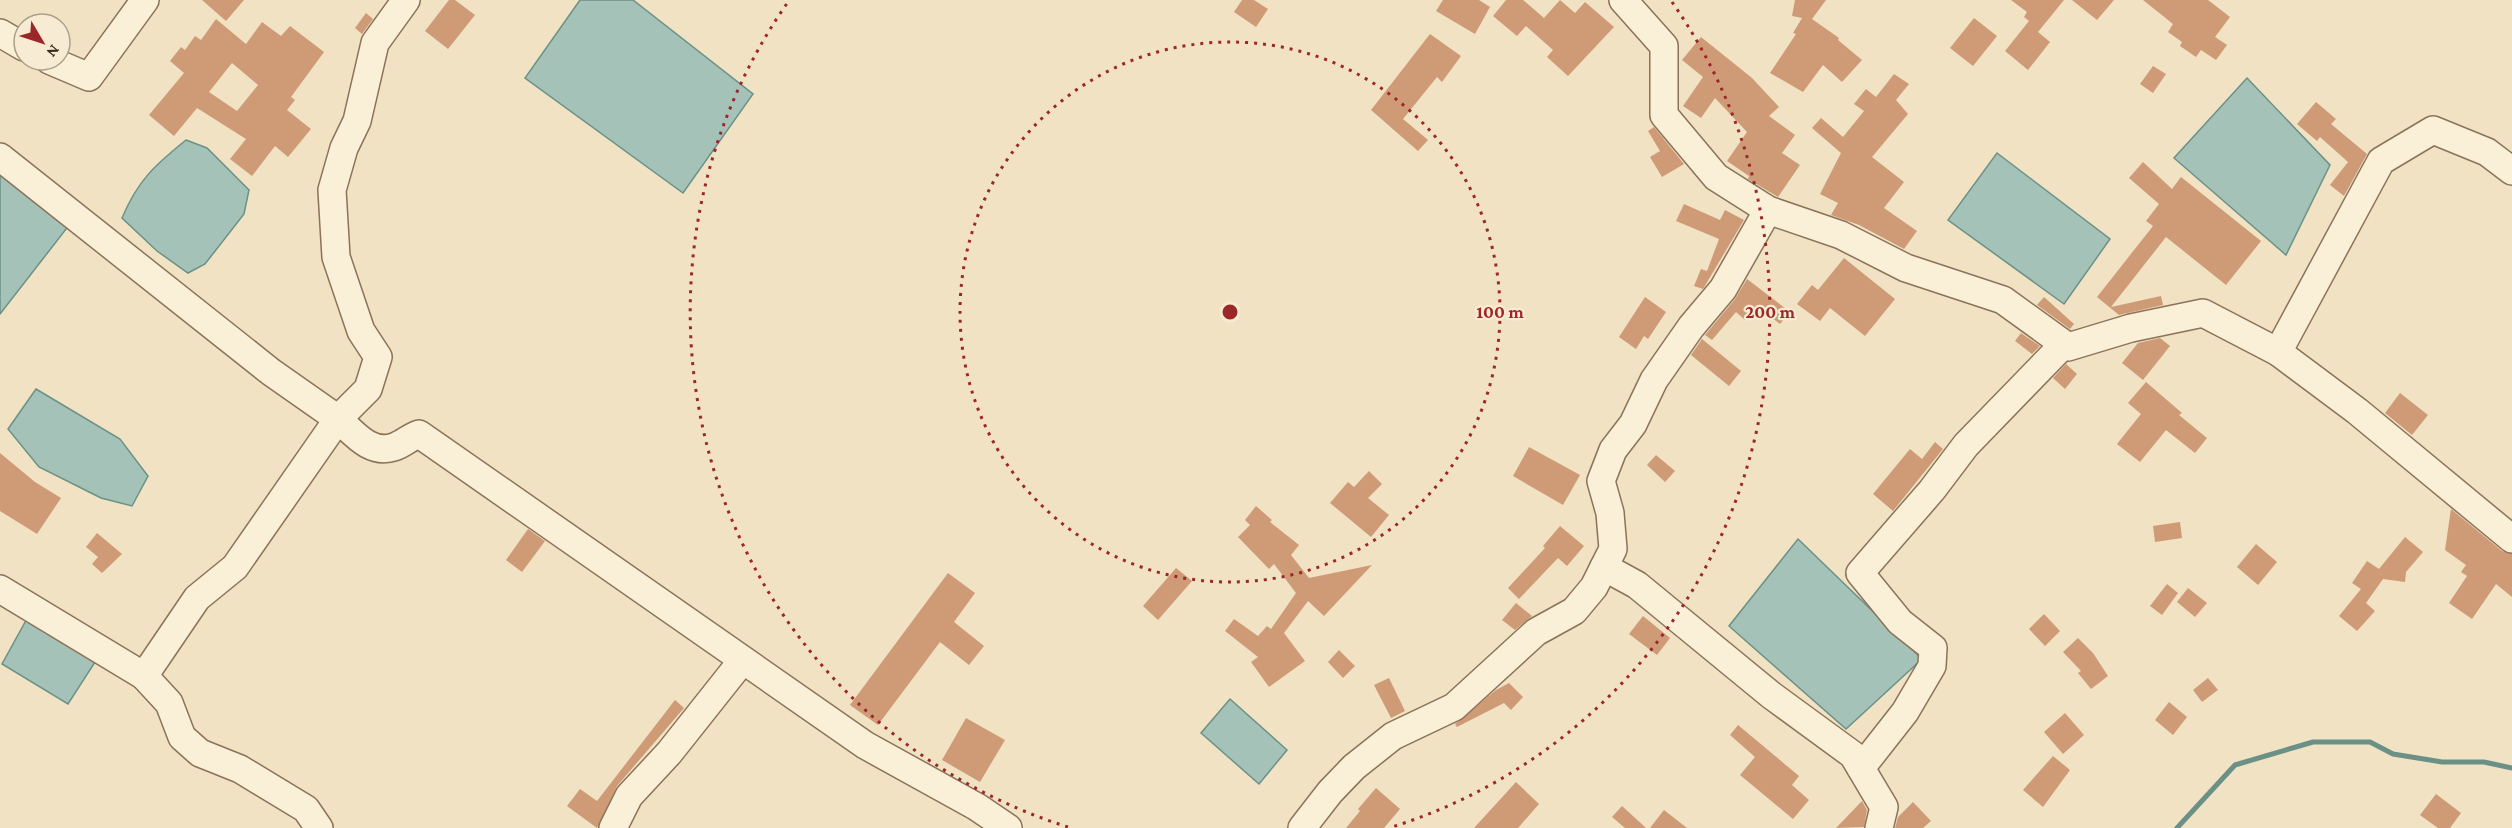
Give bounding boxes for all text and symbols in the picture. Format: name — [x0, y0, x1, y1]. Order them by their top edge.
north arrow — [12, 12, 72, 72]
text: N — [43, 42, 63, 61]
centre of rings — [1220, 302, 1240, 322]
text: 100 m — [1476, 302, 1524, 322]
text: 200 m — [1745, 302, 1796, 322]

